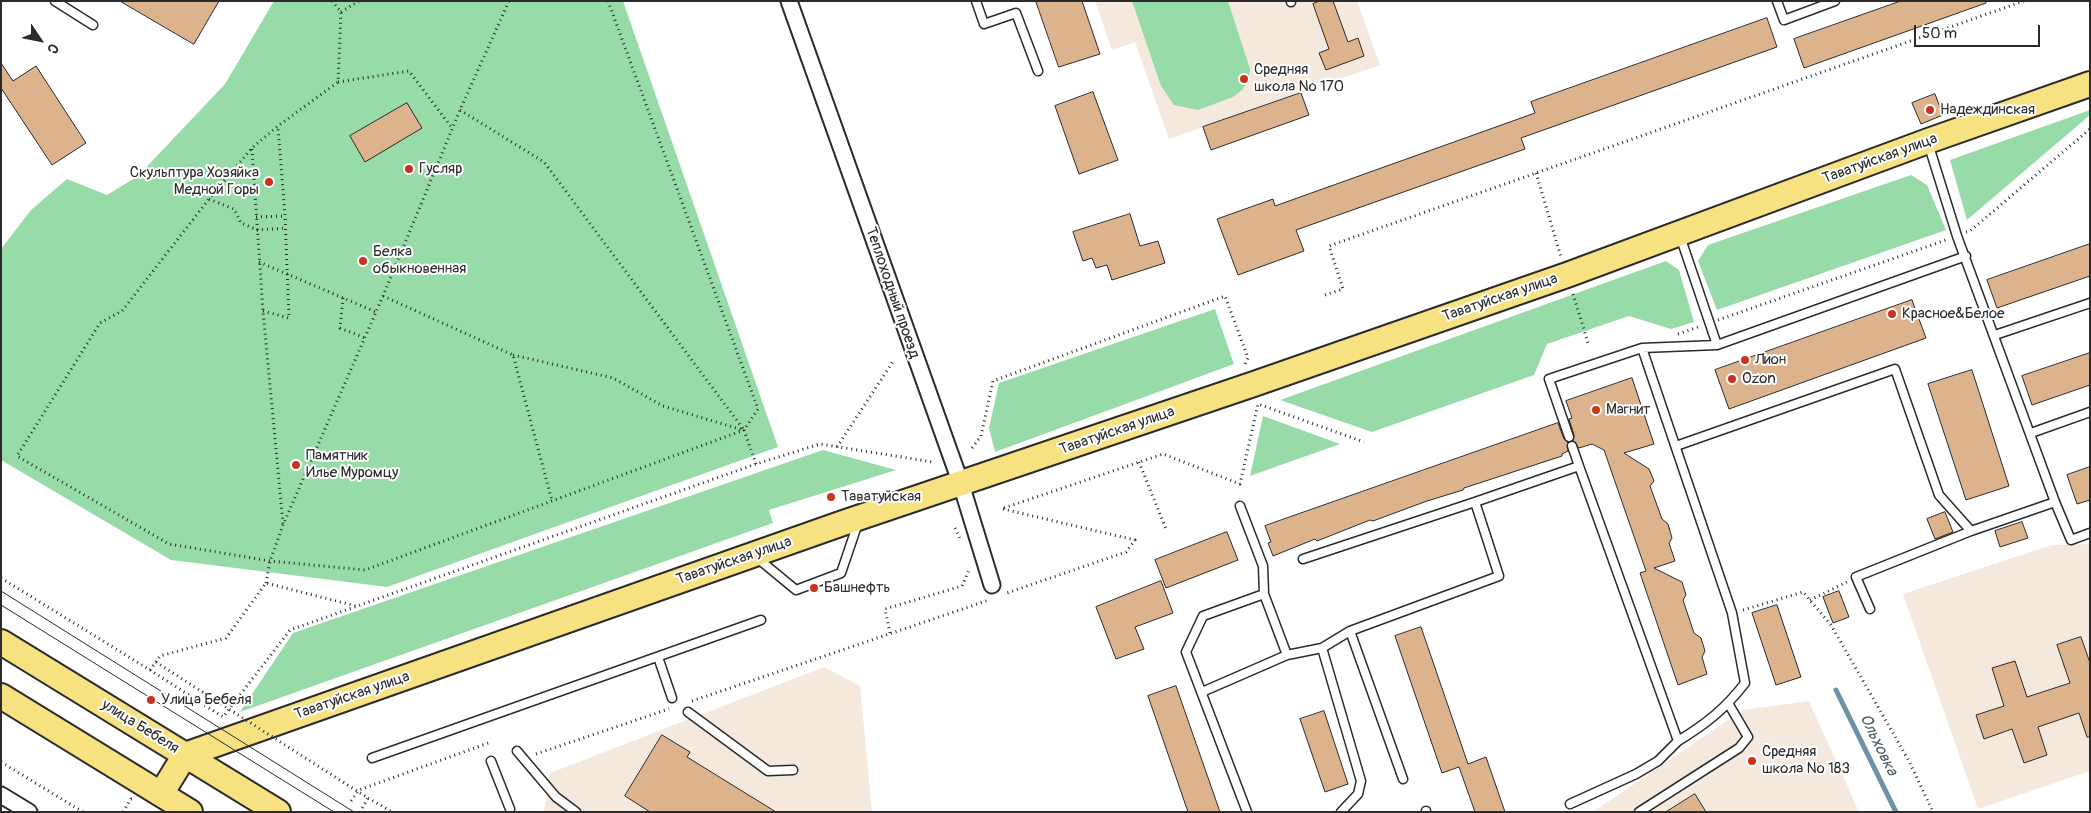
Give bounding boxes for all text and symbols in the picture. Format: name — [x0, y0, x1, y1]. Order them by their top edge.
north arrow — [15, 15, 65, 65]
scale bar — [1916, 15, 2042, 47]
text: 50 m — [1922, 24, 1957, 43]
text: С — [43, 40, 62, 57]
place label: Средняя школа № 170 — [1254, 61, 1344, 96]
marker: Средняя школа № 170 — [1238, 73, 1250, 85]
place label: Надеждинская — [1940, 101, 2035, 119]
marker: Надеждинская — [1924, 104, 1936, 116]
street label: Таватуйская улица — [1820, 130, 1940, 188]
place label: Гусляр — [419, 160, 462, 178]
marker: Гусляр — [403, 163, 415, 175]
place label: Скульптура Хозяйка Медной Горы — [130, 164, 259, 199]
marker: Скульптура Хозяйка Медной Горы — [263, 176, 275, 188]
street label: Теплоходный проезд — [861, 225, 923, 361]
place label: Белка обыкновенная — [373, 243, 466, 278]
marker: Белка обыкновенная — [357, 255, 369, 267]
street label: Таватуйская улица — [1440, 270, 1560, 326]
place label: Красное&Белое — [1902, 305, 2004, 323]
marker: Красное&Белое — [1886, 308, 1898, 320]
place label: Лион — [1755, 351, 1786, 369]
marker: Лион — [1739, 354, 1751, 366]
place label: Ozon — [1742, 370, 1776, 388]
marker: Ozon — [1726, 373, 1738, 385]
place label: Магнит — [1606, 401, 1651, 419]
street label: Таватуйская улица — [1057, 403, 1177, 459]
marker: Магнит — [1590, 404, 1602, 416]
place label: Памятник Илье Муромцу — [306, 447, 398, 482]
marker: Памятник Илье Муромцу — [290, 459, 302, 471]
place label: Таватуйская — [841, 488, 921, 506]
marker: Таватуйская — [825, 491, 837, 503]
street label: Таватуйская улица — [674, 533, 794, 589]
place label: Башнефть — [824, 579, 890, 597]
marker: Башнефть — [808, 582, 820, 594]
street label: Таватуйская улица — [292, 668, 412, 724]
place label: Улица Бебеля — [161, 691, 252, 709]
marker: Улица Бебеля — [145, 694, 157, 706]
street label: улица Бебеля — [98, 696, 182, 758]
water label: Ольховка — [1855, 711, 1901, 779]
place label: Средняя школа № 183 — [1762, 743, 1850, 778]
marker: Средняя школа № 183 — [1746, 755, 1758, 767]

